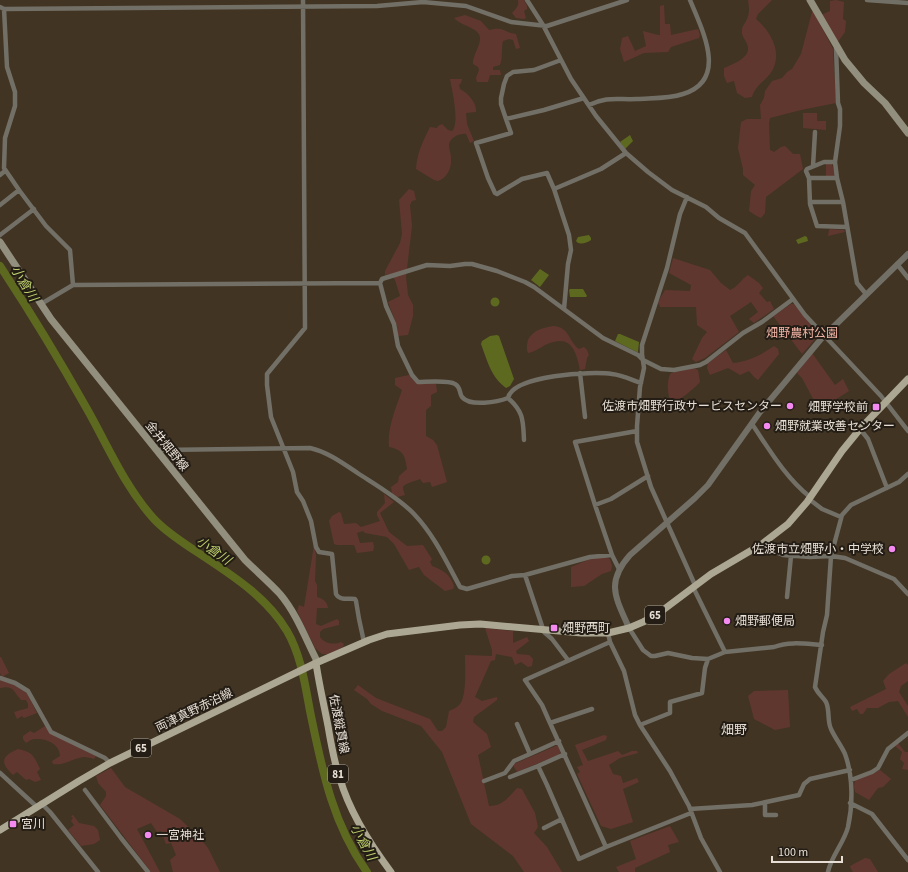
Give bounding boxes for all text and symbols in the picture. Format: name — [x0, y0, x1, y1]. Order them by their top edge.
water label: 小倉川 — [6, 262, 43, 307]
park label: 畑野農村公園 — [766, 325, 838, 342]
place label: 佐渡市畑野行政サービスセンター — [602, 398, 782, 415]
place label: 畑野学校前 — [808, 399, 868, 416]
marker: 佐渡市畑野行政サービスセンター — [785, 401, 795, 411]
marker: 畑野学校前 — [871, 402, 881, 412]
street label: 金井畑野線 — [141, 418, 192, 475]
place label: 畑野就業改善センター — [775, 418, 895, 435]
marker: 畑野就業改善センター — [762, 421, 772, 431]
water label: 小倉川 — [192, 532, 236, 571]
place label: 佐渡市立畑野小・中学校 — [752, 541, 884, 558]
marker: 佐渡市立畑野小・中学校 — [887, 544, 897, 554]
road number: 65 — [645, 606, 665, 624]
place label: 畑野郵便局 — [735, 613, 795, 630]
marker: 畑野郵便局 — [722, 616, 732, 626]
place label: 畑野西町 — [562, 620, 610, 637]
marker: 畑野西町 — [549, 623, 559, 633]
street label: 両津真野赤泊線 — [153, 684, 236, 737]
street label: 佐渡縦貫線 — [324, 693, 353, 755]
district label: 畑野 — [721, 721, 747, 739]
road number: 65 — [131, 739, 151, 757]
road number: 81 — [328, 765, 348, 783]
place label: 宮川 — [21, 816, 45, 833]
marker: 宮川 — [8, 819, 18, 829]
water label: 小倉川 — [346, 821, 381, 866]
place label: 一宮神社 — [156, 827, 204, 844]
marker: 一宮神社 — [143, 830, 153, 840]
scale bar — [772, 838, 842, 864]
text: 100 m — [778, 844, 808, 861]

